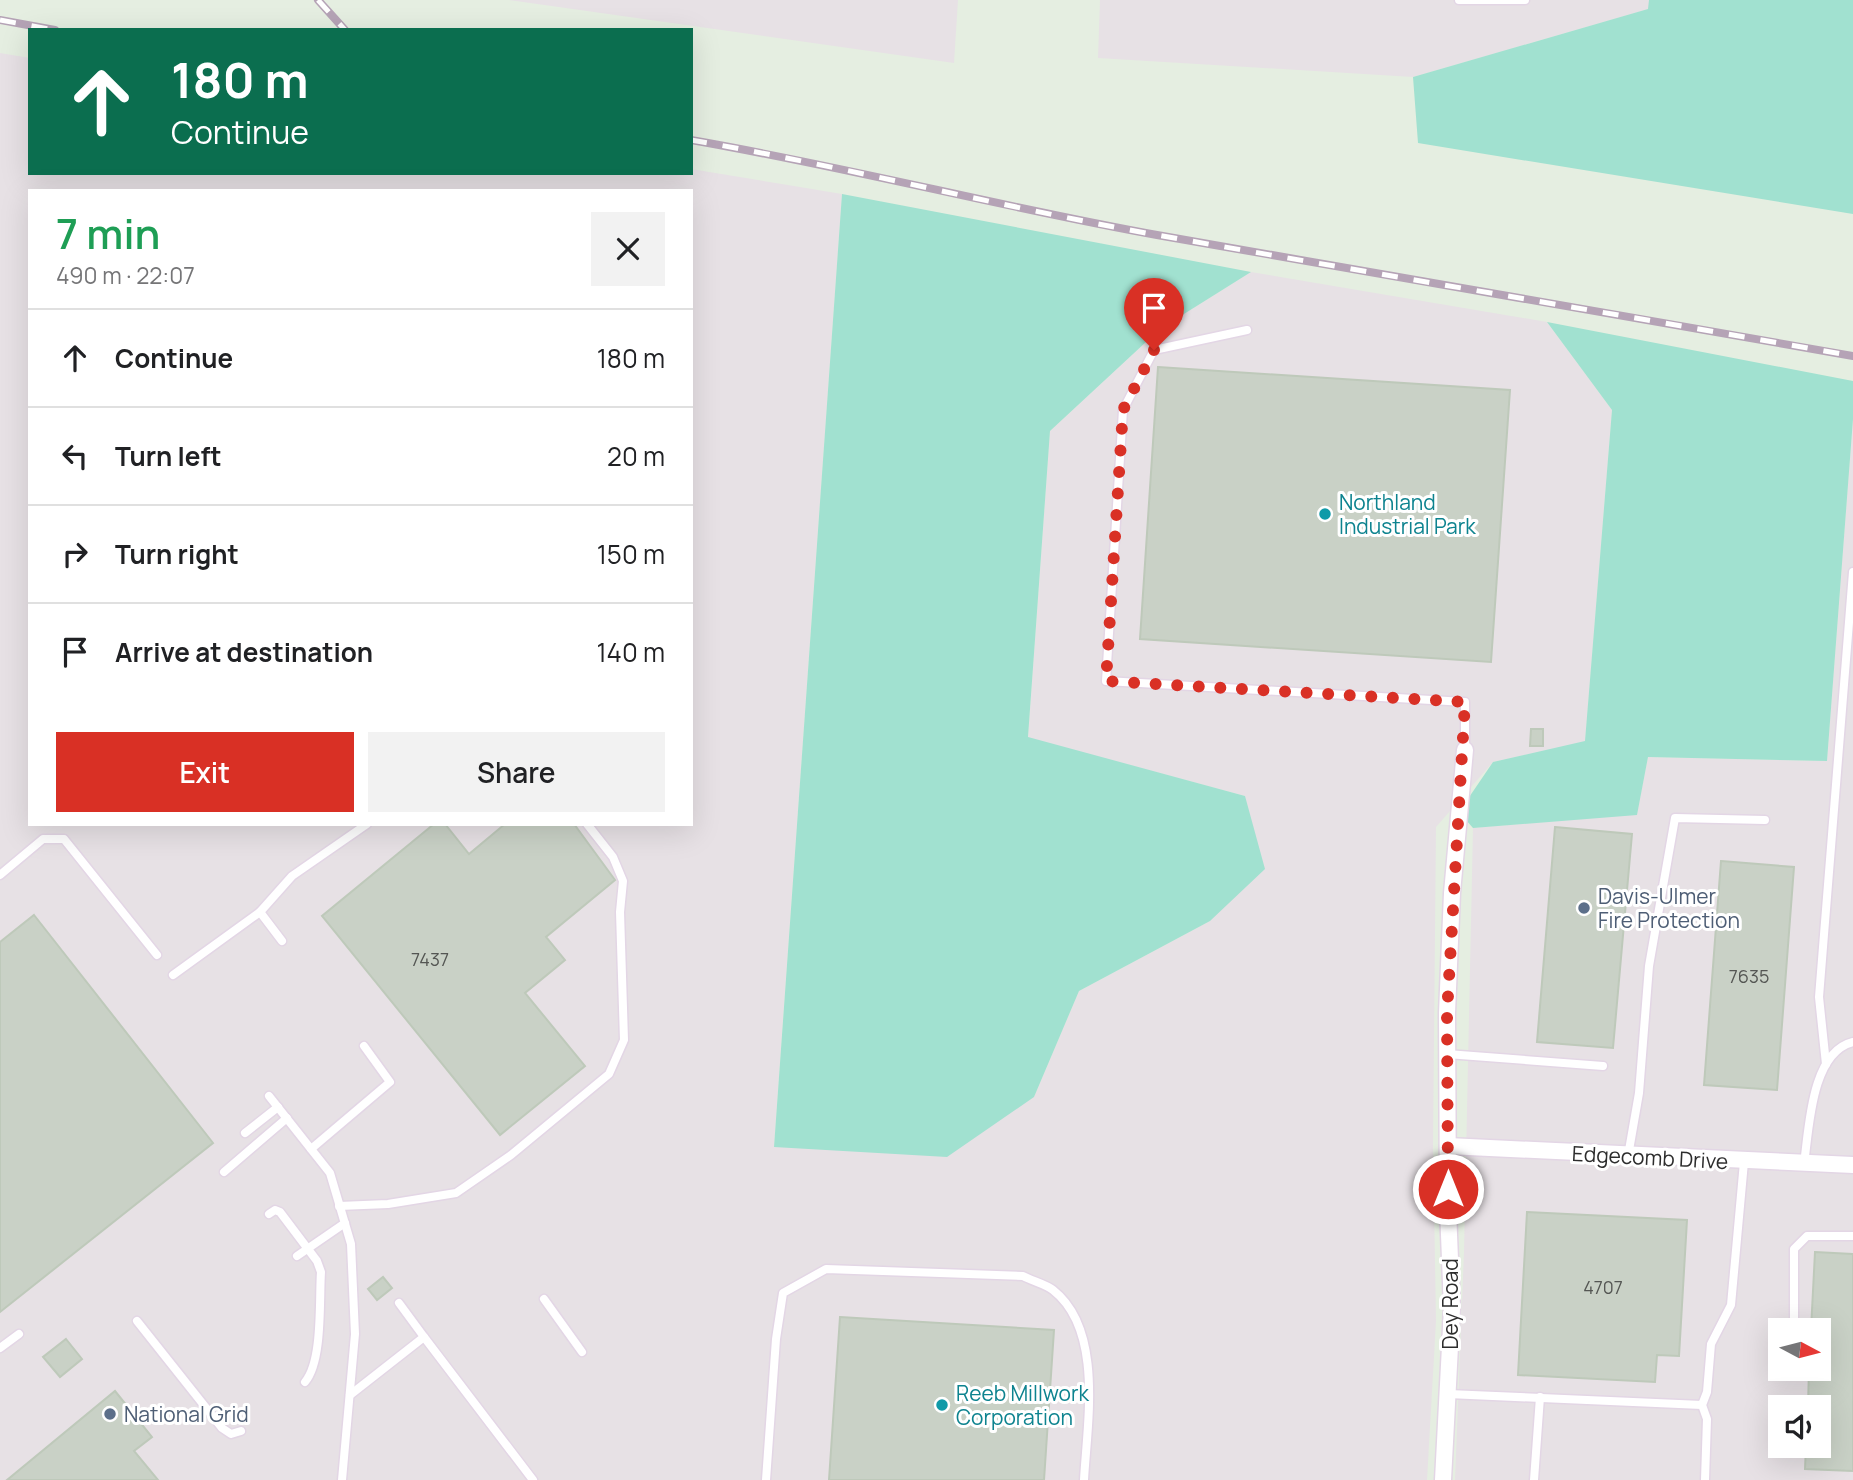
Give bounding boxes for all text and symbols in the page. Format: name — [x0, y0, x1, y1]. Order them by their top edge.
text: 180 m — [171, 46, 309, 113]
icon: ahead — [56, 56, 147, 147]
text: Continue — [171, 110, 309, 154]
text: 7 min — [56, 204, 160, 262]
button: close — [591, 212, 665, 286]
text: 490 m · 22:07 — [56, 259, 195, 291]
pin — [1124, 278, 1184, 350]
icon: arrive — [1135, 289, 1173, 327]
icon: ahead — [56, 339, 94, 377]
text: Continue — [115, 340, 233, 376]
text: 180 m — [597, 340, 665, 376]
icon: left — [56, 437, 94, 475]
text: Turn left — [115, 438, 222, 474]
text: 20 m — [607, 438, 665, 474]
place label: Northland Industrial Park — [1339, 488, 1476, 540]
marker: Northland Industrial Park — [1317, 506, 1333, 522]
icon: right — [56, 535, 94, 573]
text: Turn right — [115, 536, 239, 572]
text: 150 m — [597, 536, 665, 572]
icon: arrive — [56, 633, 94, 671]
text: Arrive at destination — [115, 634, 373, 670]
text: 140 m — [596, 634, 665, 670]
button: Exit — [56, 732, 354, 812]
button: Share — [368, 732, 665, 812]
place label: Davis-Ulmer Fire Protection — [1598, 882, 1740, 934]
marker: Davis-Ulmer Fire Protection — [1576, 900, 1592, 916]
house number: 7437 — [411, 947, 449, 971]
house number: 7635 — [1729, 964, 1769, 988]
street label: Edgecomb Drive — [1571, 1139, 1729, 1175]
position arrow — [1411, 1152, 1485, 1226]
street label: Dey Road — [1436, 1258, 1464, 1350]
house number: 4707 — [1583, 1275, 1623, 1299]
north arrow — [1768, 1318, 1830, 1381]
map controls — [1768, 1318, 1831, 1458]
place label: Reeb Millwork Corporation — [956, 1379, 1089, 1431]
button: sound — [1768, 1395, 1831, 1458]
marker: Reeb Millwork Corporation — [934, 1397, 950, 1413]
place label: National Grid — [124, 1400, 249, 1428]
marker: National Grid — [102, 1406, 118, 1422]

